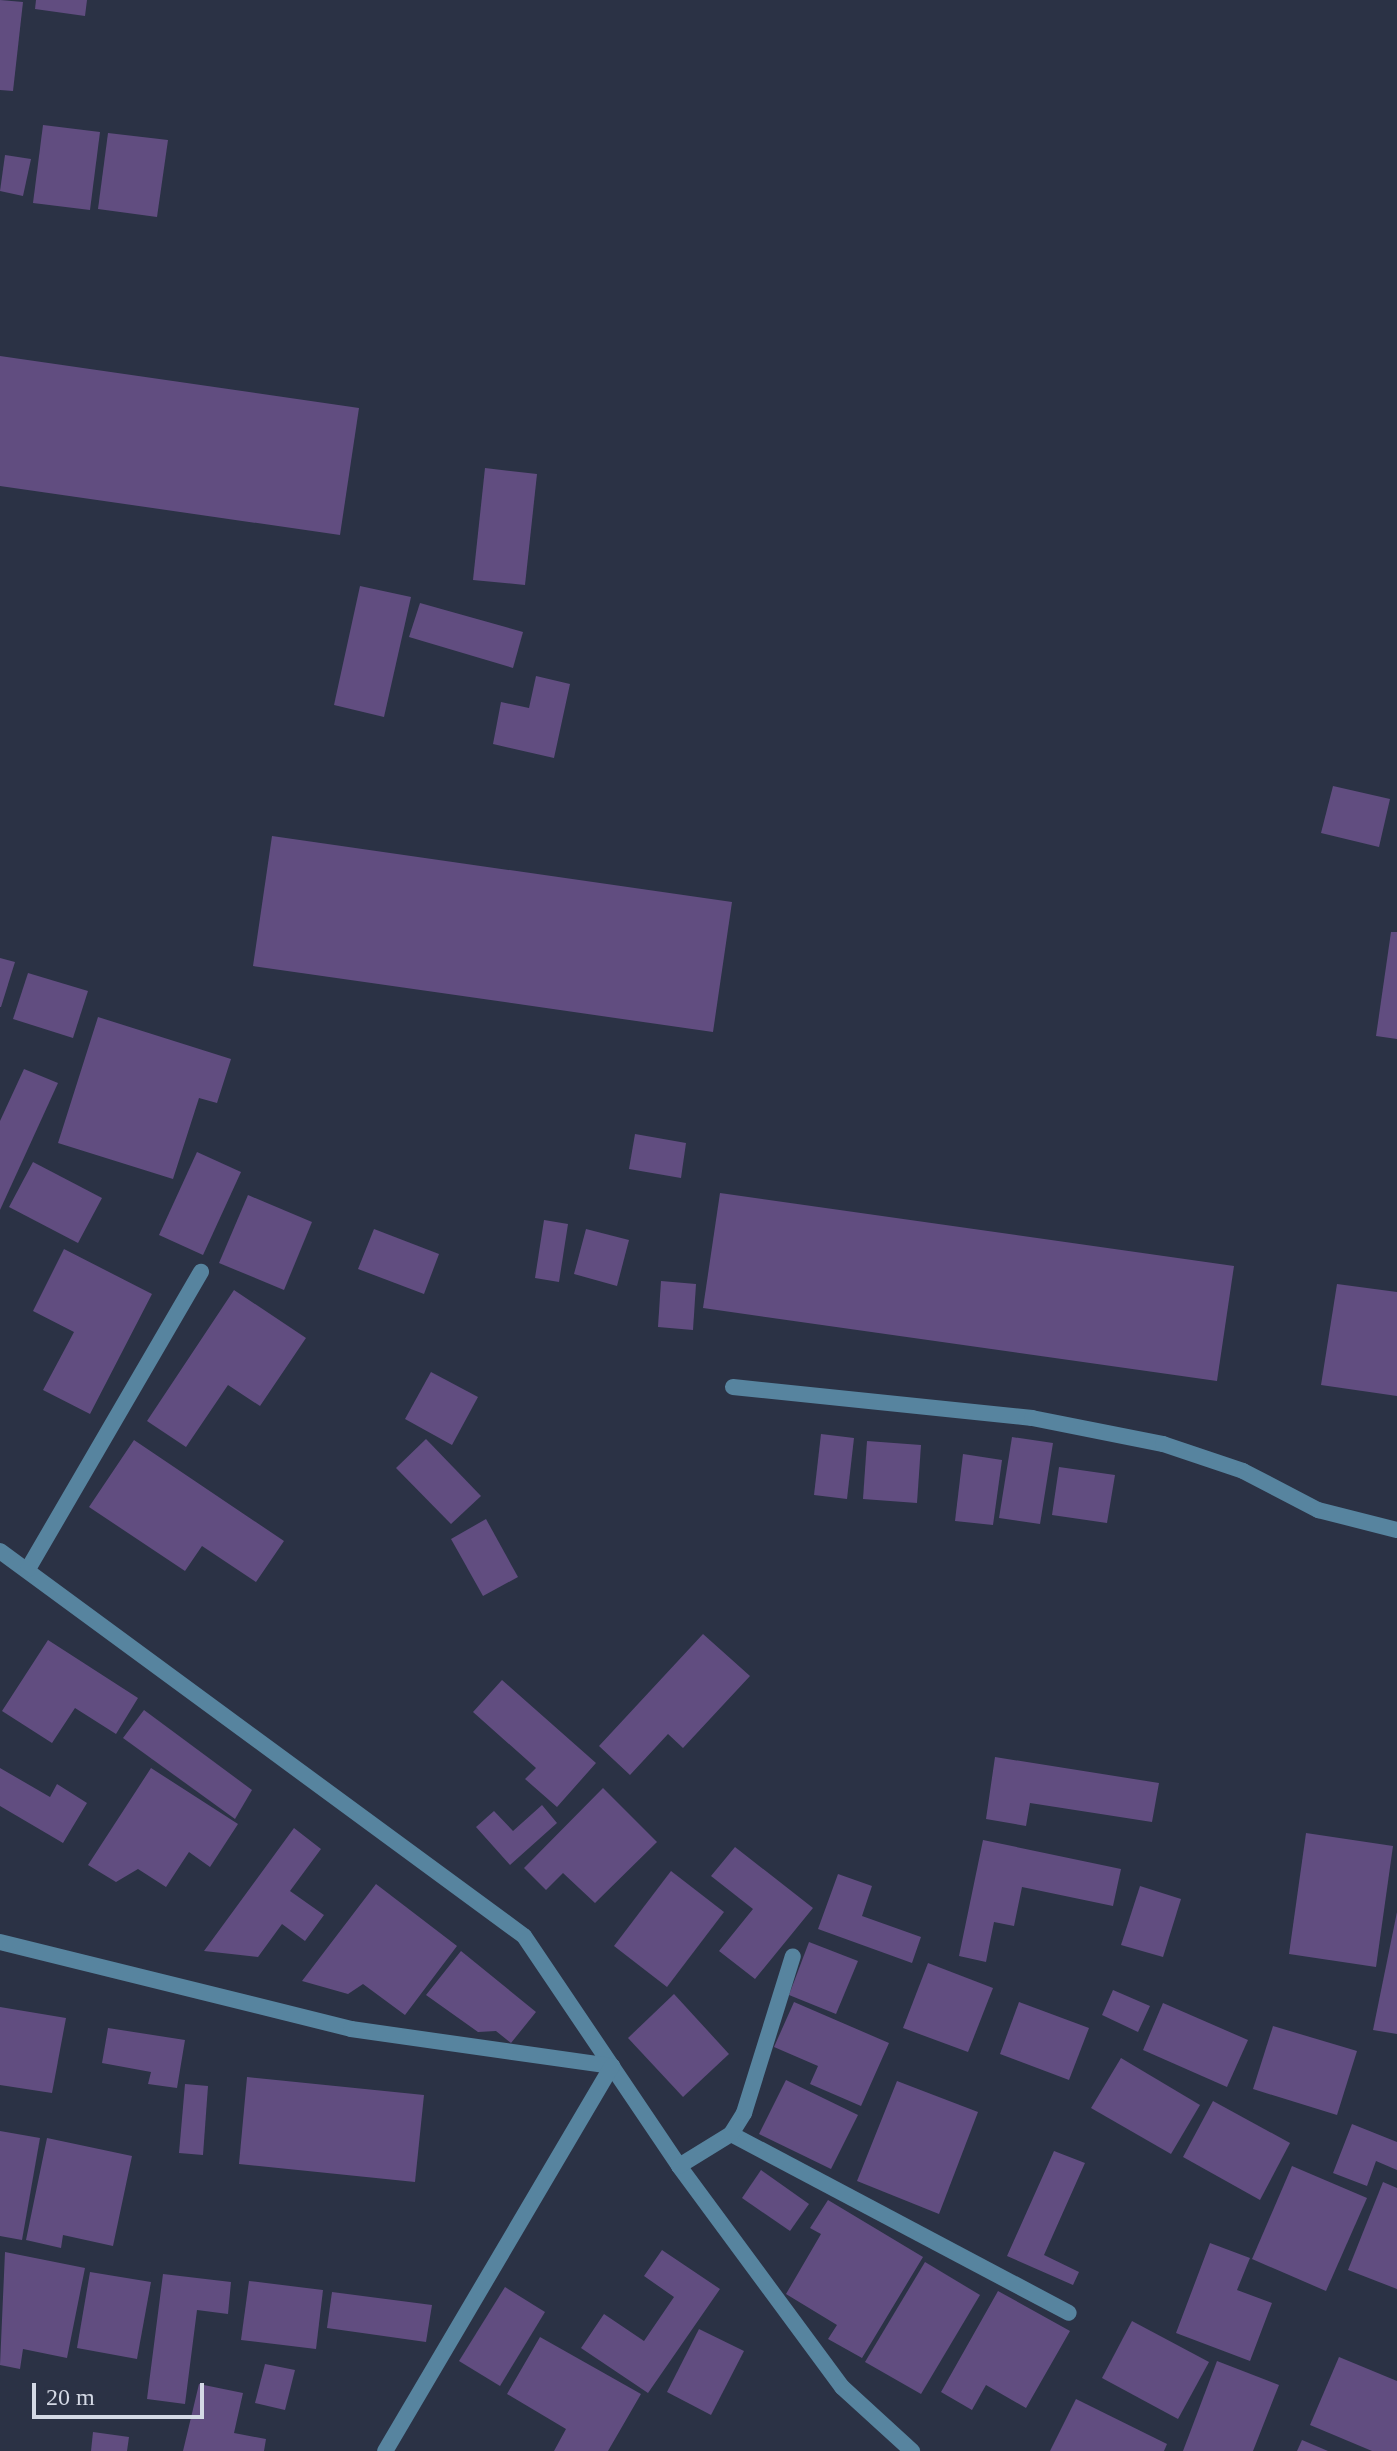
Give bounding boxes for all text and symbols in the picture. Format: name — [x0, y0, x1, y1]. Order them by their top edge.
scale bar — [36, 2367, 208, 2417]
text: 20 m — [46, 2384, 95, 2410]

